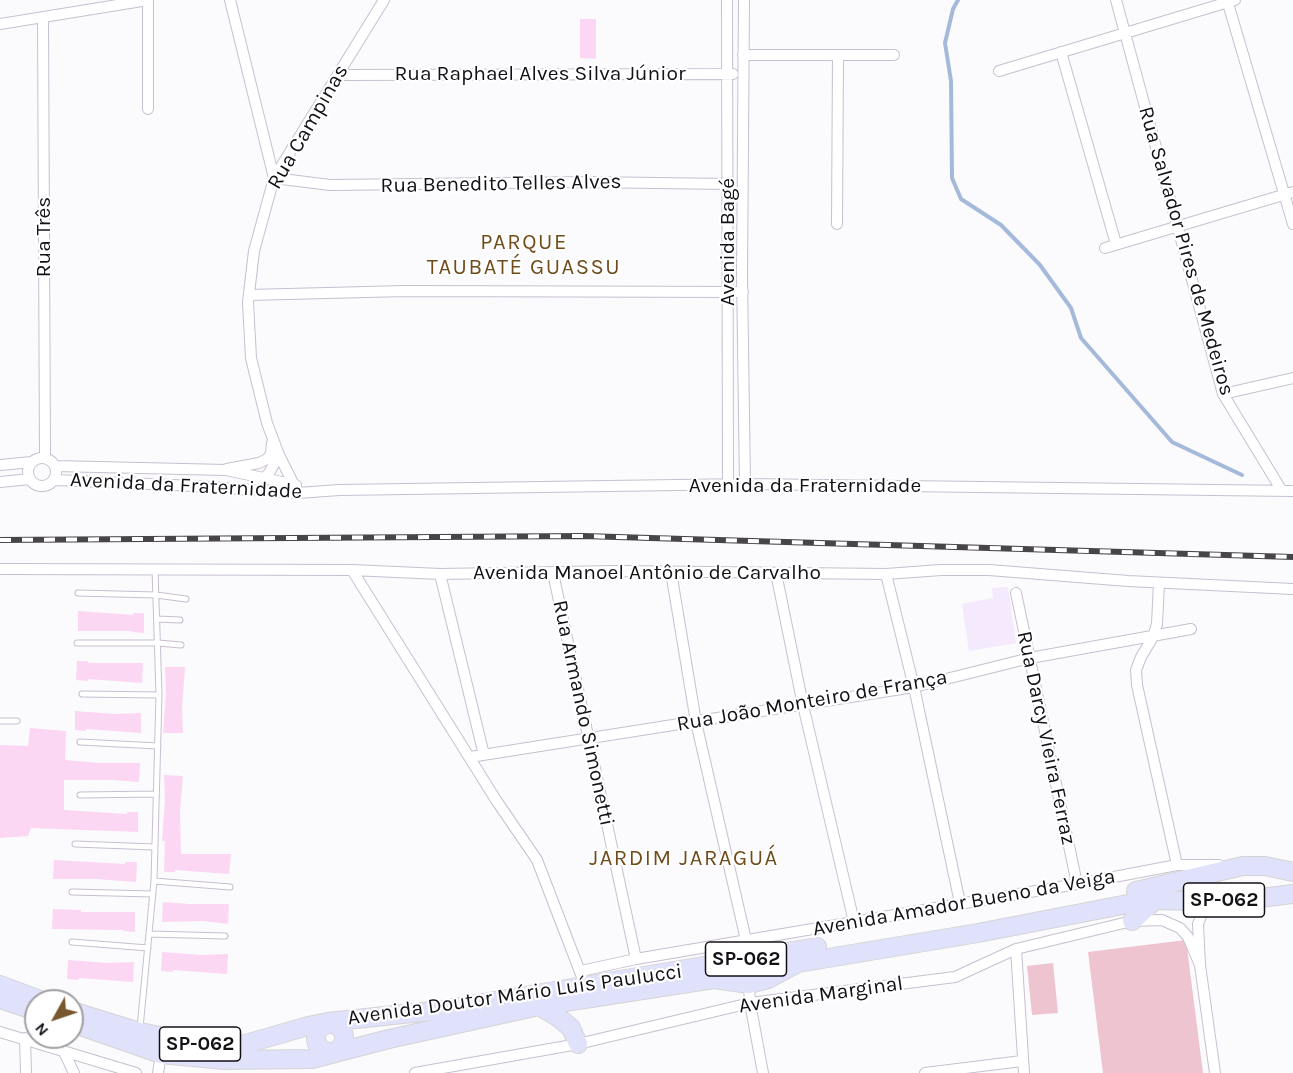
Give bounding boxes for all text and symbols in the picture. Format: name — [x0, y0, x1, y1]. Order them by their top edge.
street label: Rua Campinas — [262, 60, 354, 194]
street label: Rua Raphael Alves Silva Júnior — [394, 61, 686, 87]
street label: Rua Salvador Pires de Medeiros — [1133, 104, 1239, 398]
street label: Rua Benedito Telles Alves — [380, 169, 622, 199]
street label: Avenida Bagé — [715, 178, 741, 306]
street label: Rua Três — [31, 197, 57, 277]
district label: PARQUE TAUBATÉ GUASSU — [427, 230, 621, 282]
street label: Avenida da Fraternidade — [69, 467, 303, 505]
street label: Avenida da Fraternidade — [689, 473, 921, 499]
street label: Avenida Manoel Antônio de Carvalho — [473, 560, 821, 586]
street label: Rua Armando Simonetti — [547, 598, 619, 828]
street label: Rua Darcy Vieira Ferraz — [1011, 629, 1081, 847]
street label: Rua João Monteiro de França — [675, 665, 949, 737]
district label: JARDIM JARAGUÁ — [589, 846, 779, 872]
street label: Avenida Amador Bueno da Veiga — [811, 864, 1117, 942]
road number: SP-062 — [1184, 883, 1264, 917]
road number: SP-062 — [706, 942, 786, 976]
street label: Avenida Doutor Mário Luís Paulucci — [346, 959, 684, 1031]
street label: Avenida Marginal — [737, 971, 905, 1019]
north arrow — [24, 989, 84, 1049]
text: N — [30, 1019, 52, 1040]
road number: SP-062 — [160, 1027, 240, 1061]

